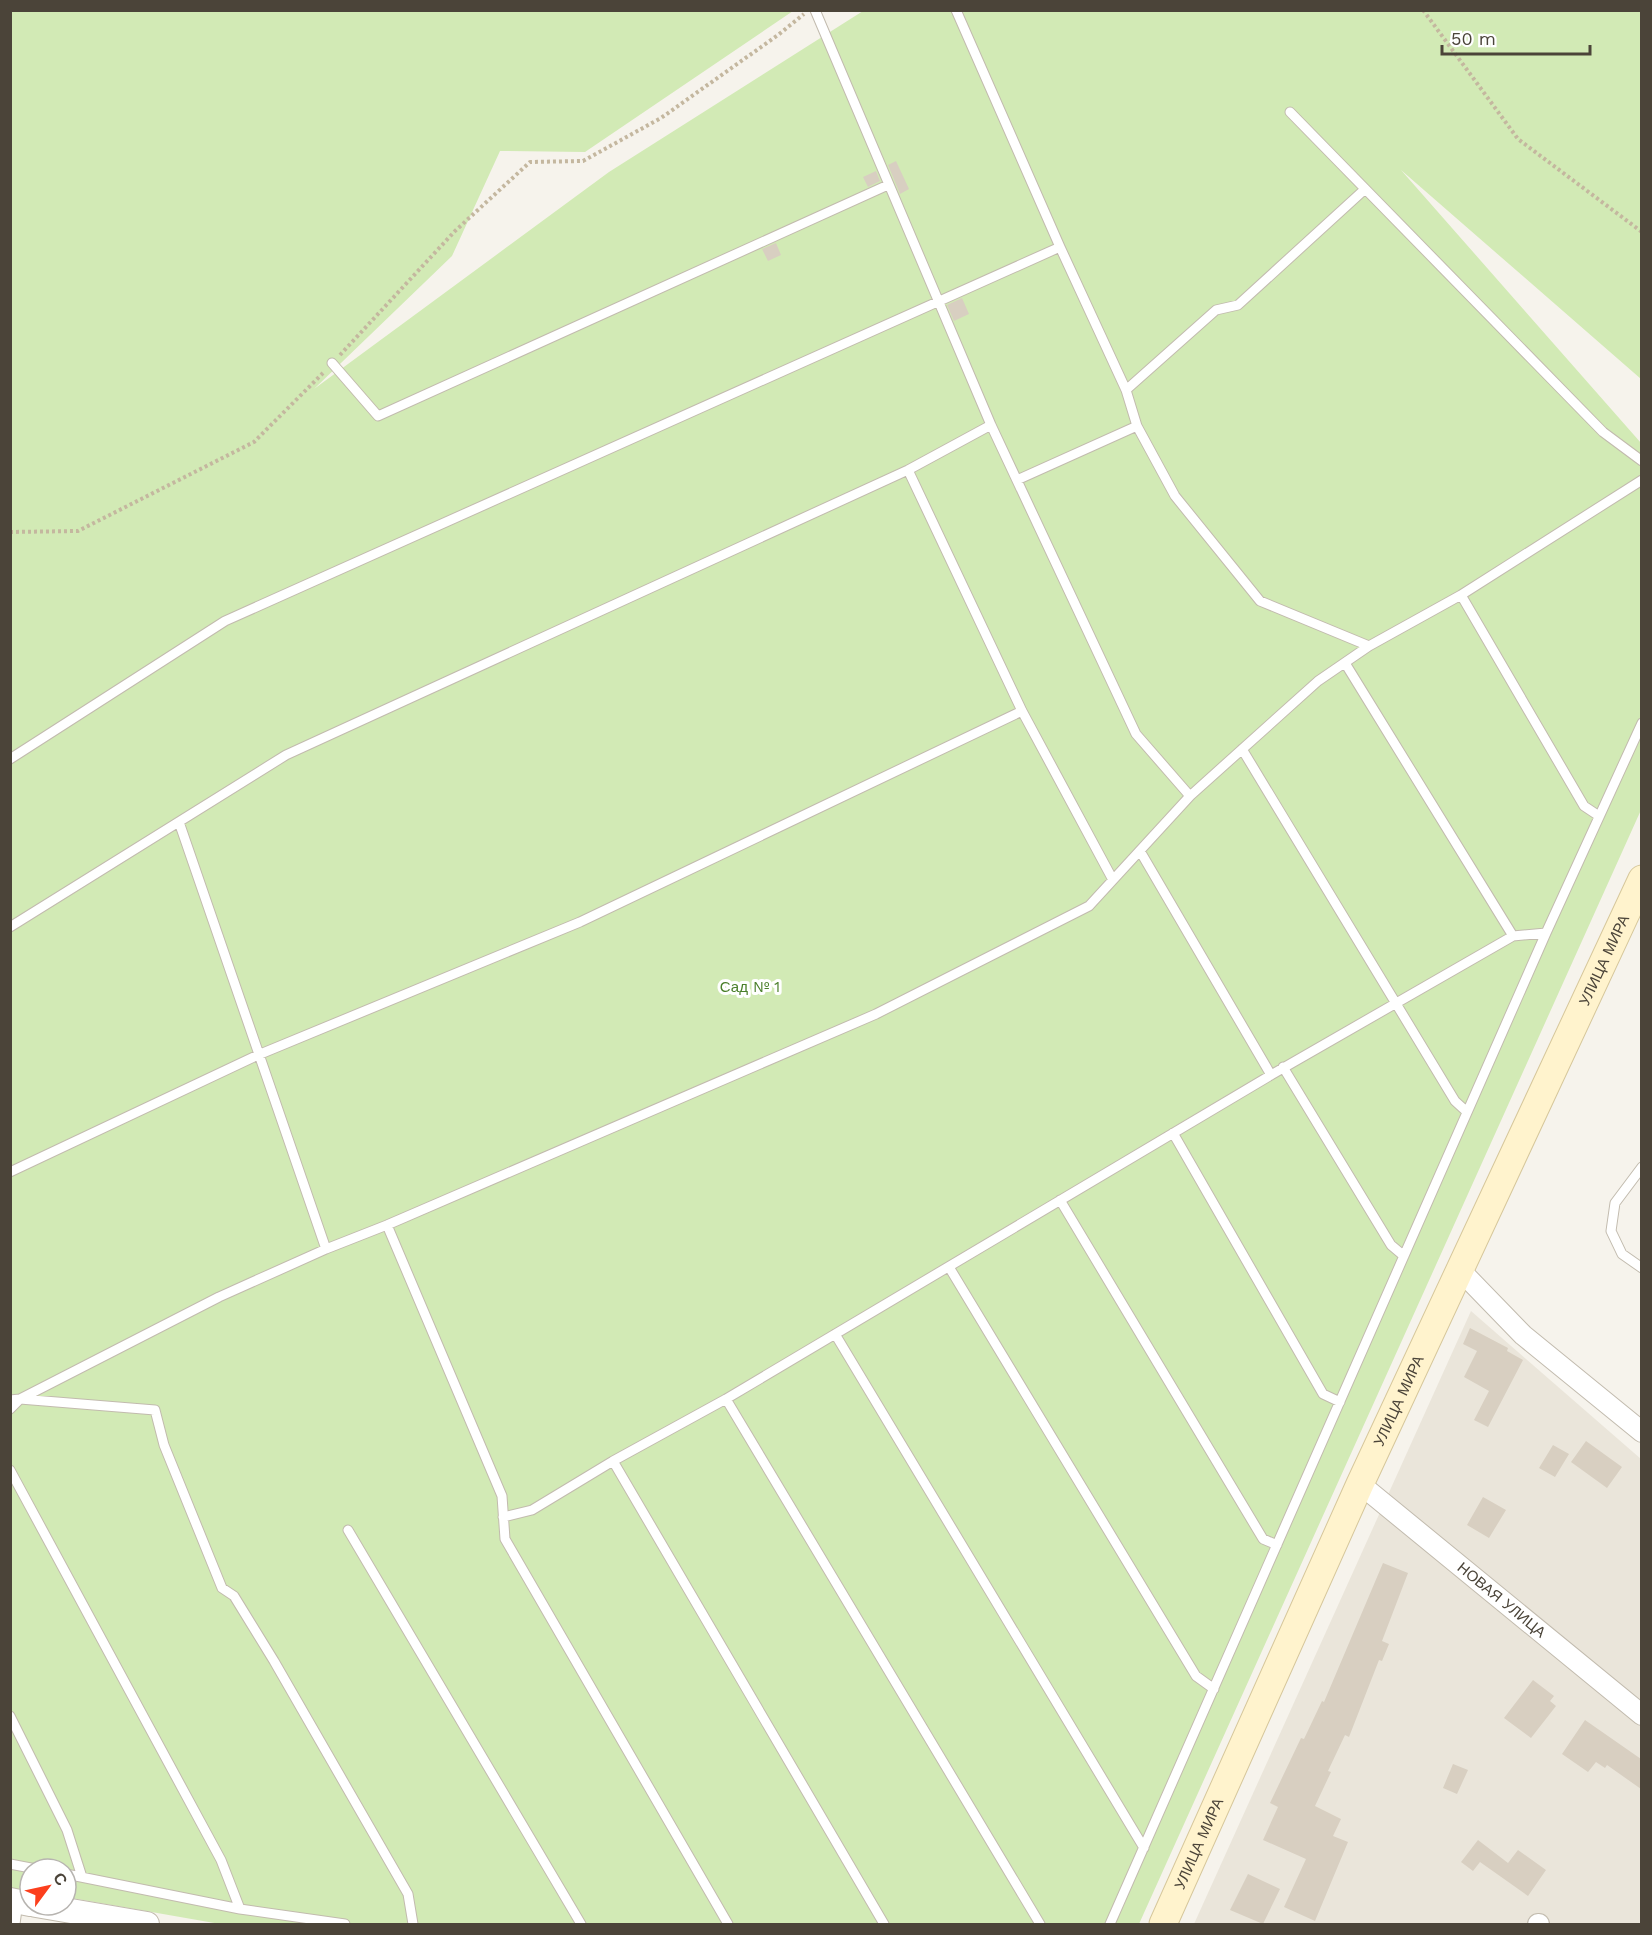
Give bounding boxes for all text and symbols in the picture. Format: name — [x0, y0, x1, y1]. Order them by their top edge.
scale bar — [1442, 18, 1590, 56]
text: 50 m — [1451, 28, 1496, 49]
street label: УЛИЦА МИРА — [1575, 912, 1633, 1009]
park label: Сад № 1 — [720, 978, 780, 996]
street label: УЛИЦА МИРА — [1370, 1352, 1428, 1449]
street label: НОВАЯ УЛИЦА — [1454, 1559, 1549, 1641]
street label: УЛИЦА МИРА — [1171, 1795, 1227, 1892]
north arrow — [18, 1857, 78, 1917]
text: С — [49, 1869, 72, 1889]

